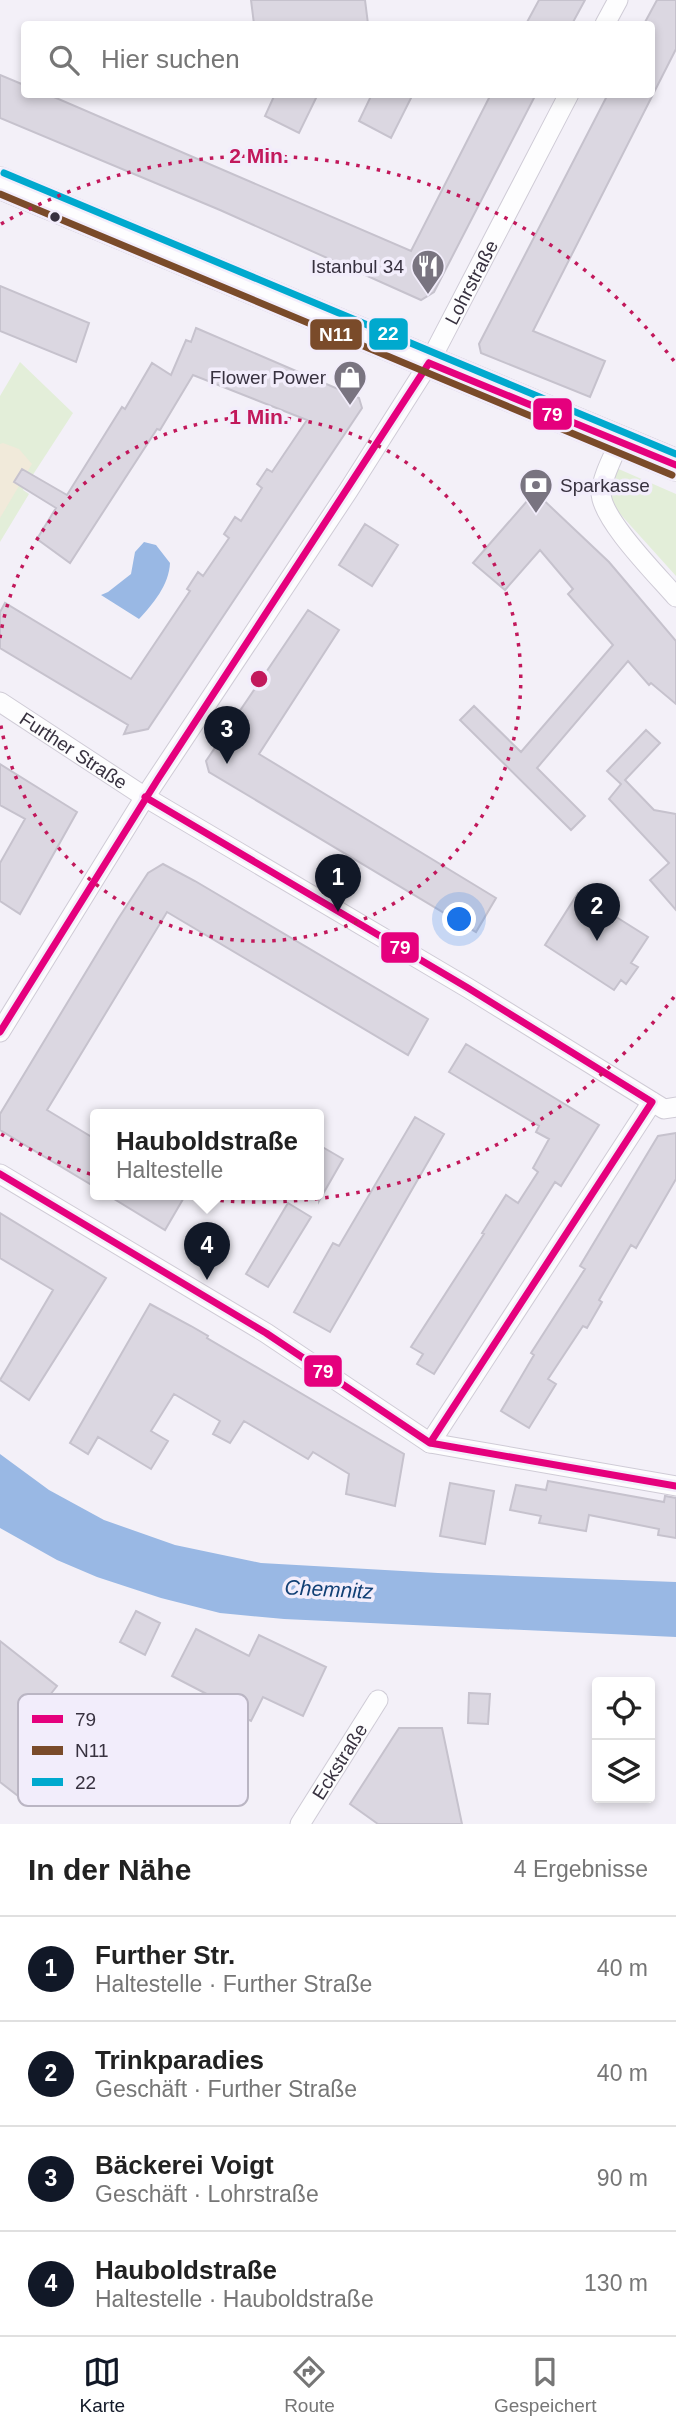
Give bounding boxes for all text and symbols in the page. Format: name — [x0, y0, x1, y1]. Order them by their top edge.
search box — [21, 21, 655, 98]
icon: search — [45, 41, 83, 79]
text: Hier suchen — [101, 44, 240, 74]
text: 2 Min. — [229, 144, 289, 167]
unlabelled marker — [48, 210, 62, 224]
street label: Lohrstraße — [441, 236, 502, 328]
restaurant icon: Istanbul 34 — [409, 247, 447, 296]
place label: Istanbul 34 — [311, 256, 404, 277]
line badge: 22 — [368, 317, 409, 351]
line badge: N11 — [309, 318, 363, 351]
text: 22 — [377, 323, 399, 344]
text: N11 — [319, 324, 353, 345]
shop icon: Flower Power — [331, 358, 369, 407]
place label: Flower Power — [210, 367, 327, 388]
line badge: 79 — [532, 397, 573, 431]
text: 79 — [541, 404, 563, 425]
text: 1 Min. — [229, 405, 289, 428]
bank icon: Sparkasse — [517, 466, 555, 515]
place label: Sparkasse — [560, 475, 650, 496]
centre of rings — [247, 667, 271, 691]
pin: 3 — [204, 706, 250, 764]
street label: Further Straße — [16, 708, 131, 793]
pin: 1 — [315, 854, 361, 912]
pin: 2 — [574, 883, 620, 941]
your location — [442, 902, 476, 936]
line badge: 79 — [380, 931, 420, 964]
text: 79 — [389, 937, 411, 958]
popup — [90, 1109, 324, 1200]
text: Hauboldstraße — [116, 1126, 298, 1156]
text: Haltestelle — [116, 1157, 223, 1183]
pin: 4 — [184, 1222, 230, 1280]
line badge: 79 — [303, 1354, 343, 1388]
text: 79 — [312, 1361, 334, 1382]
water label: Chemnitz — [284, 1575, 374, 1603]
map controls — [592, 1677, 655, 1803]
button: locate — [592, 1677, 655, 1740]
legend — [18, 1694, 248, 1806]
text: 79 — [75, 1709, 96, 1730]
street label: Eckstraße — [308, 1720, 371, 1803]
text: N11 — [75, 1740, 108, 1761]
button: layers — [592, 1740, 655, 1803]
text: 22 — [75, 1772, 96, 1793]
text: In der Nähe — [28, 1853, 191, 1886]
text: 4 Ergebnisse — [514, 1856, 648, 1882]
text: Further Str. — [95, 1940, 235, 1970]
text: 1 — [45, 1955, 57, 1981]
text: 40 m — [597, 1955, 648, 1981]
text: Haltestelle · Further Straße — [95, 1971, 372, 1997]
text: Trinkparadies — [95, 2045, 264, 2075]
text: 2 — [45, 2060, 57, 2086]
text: 40 m — [597, 2060, 648, 2086]
text: Geschäft · Further Straße — [95, 2076, 357, 2102]
text: Bäckerei Voigt — [95, 2150, 274, 2180]
text: 3 — [45, 2165, 57, 2191]
text: 90 m — [597, 2165, 648, 2191]
text: Geschäft · Lohrstraße — [95, 2181, 319, 2207]
text: Hauboldstraße — [95, 2255, 277, 2285]
text: 4 — [45, 2270, 57, 2296]
text: 130 m — [584, 2270, 648, 2296]
text: Haltestelle · Hauboldstraße — [95, 2286, 374, 2312]
tab: Karte — [80, 2353, 125, 2417]
tab: Route — [284, 2353, 335, 2417]
tab: Gespeichert — [494, 2353, 596, 2417]

